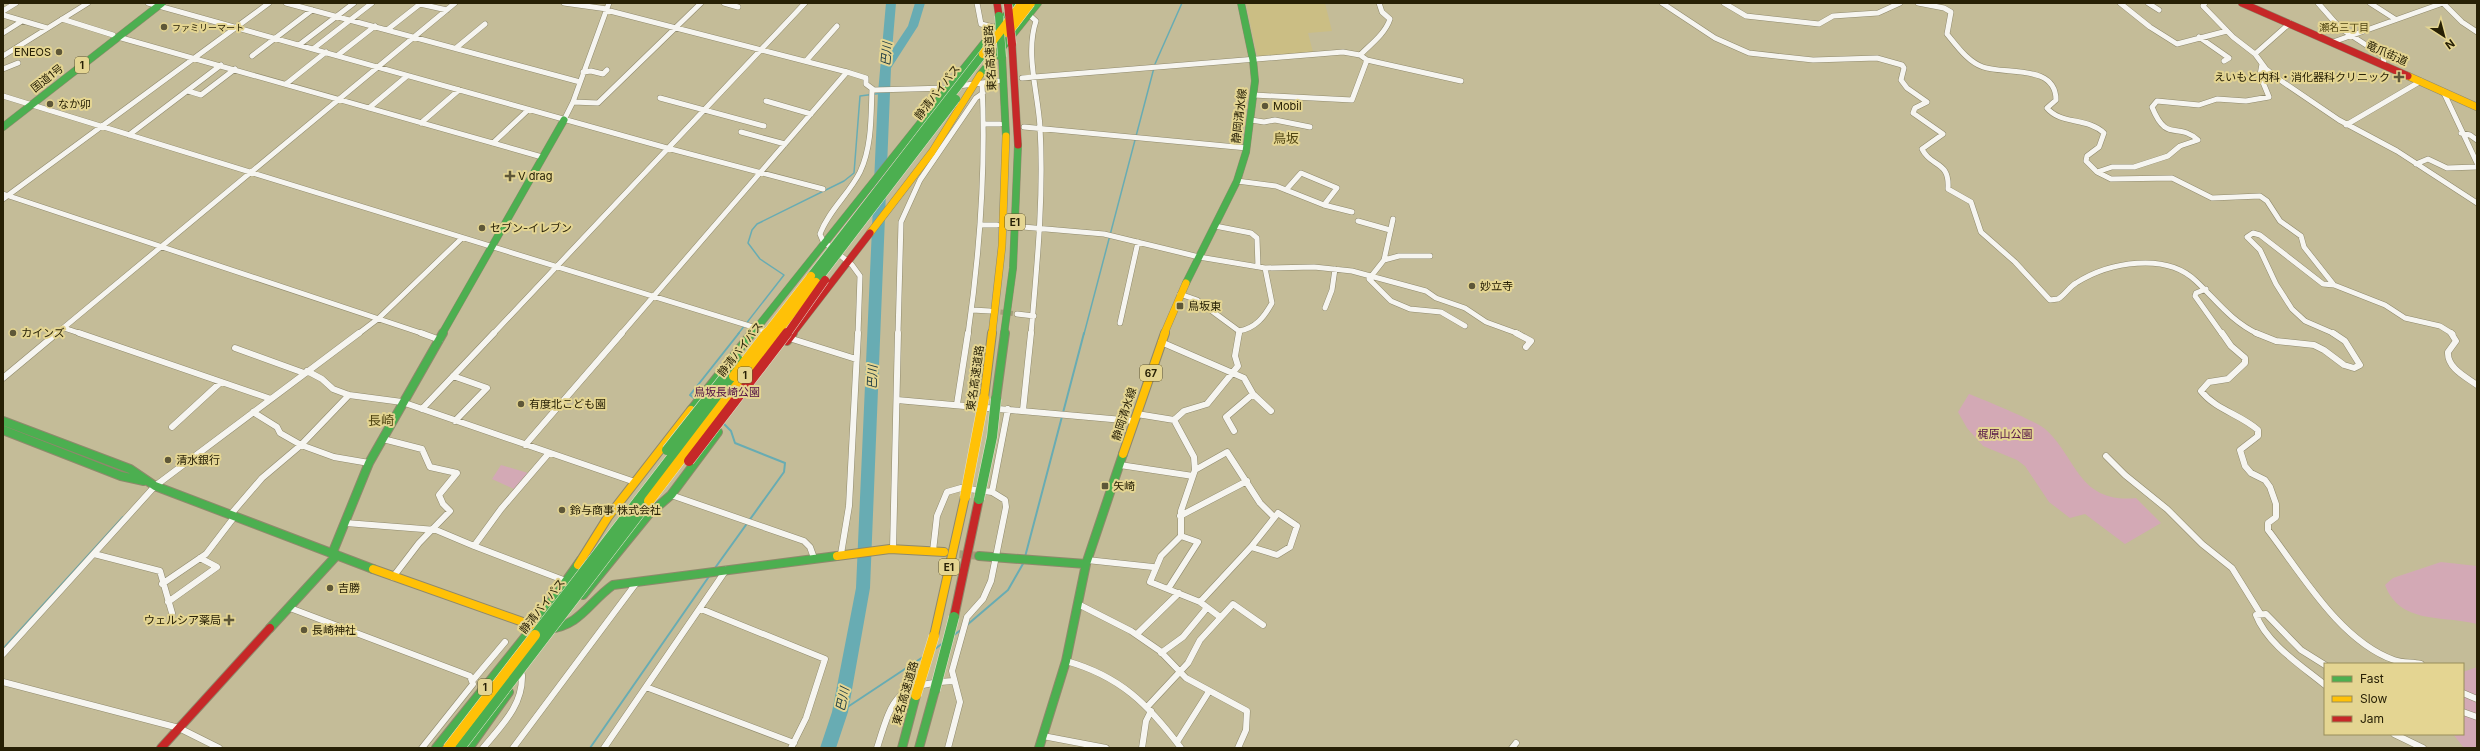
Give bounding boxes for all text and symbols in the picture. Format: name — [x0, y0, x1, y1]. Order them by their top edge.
north arrow — [2424, 16, 2464, 56]
district label: 瀬名三丁目 — [2319, 21, 2369, 33]
marker: ファミリーマート — [159, 22, 169, 32]
place label: ファミリーマート — [172, 22, 244, 33]
street label: 東名高速道路 — [981, 25, 999, 91]
text: N — [2442, 36, 2457, 52]
street label: 竜爪街道 — [2364, 38, 2410, 68]
water label: 巴川 — [877, 39, 895, 67]
place label: ENEOS — [14, 45, 51, 59]
marker: ENEOS — [54, 47, 64, 57]
road number: 1 — [75, 57, 89, 73]
street label: 国道1号 — [28, 61, 66, 95]
street label: 静清バイパス — [911, 62, 963, 122]
place label: えいもと内科・消化器科クリニック — [2214, 70, 2390, 84]
marker: えいもと内科・消化器科クリニック — [2393, 71, 2405, 83]
street label: 静岡清水線 — [1229, 88, 1249, 144]
place label: なか卯 — [58, 97, 91, 111]
marker: なか卯 — [45, 99, 55, 109]
place label: Mobil — [1273, 99, 1302, 113]
marker: Mobil — [1260, 101, 1270, 111]
district label: 鳥坂 — [1273, 130, 1299, 146]
place label: V drag — [518, 169, 552, 183]
marker: V drag — [505, 171, 515, 181]
road number: E1 — [1005, 214, 1025, 230]
place label: セブン-イレブン — [490, 221, 572, 235]
marker: セブン-イレブン — [477, 223, 487, 233]
place label: 妙立寺 — [1480, 279, 1513, 293]
marker: 妙立寺 — [1467, 281, 1477, 291]
place label: 鳥坂東 — [1188, 299, 1221, 313]
marker: 鳥坂東 — [1175, 301, 1185, 311]
street label: 静清バイパス — [714, 319, 766, 379]
place label: カインズ — [21, 326, 65, 340]
marker: カインズ — [8, 328, 18, 338]
street label: 東名高速道路 — [963, 344, 987, 412]
water label: 巴川 — [864, 363, 880, 389]
road number: 67 — [1140, 365, 1162, 381]
road number: 1 — [738, 367, 752, 383]
park label: 鳥坂長崎公園 — [694, 385, 760, 399]
street label: 静岡清水線 — [1109, 386, 1139, 442]
place label: 有度北こども園 — [529, 397, 606, 411]
marker: 有度北こども園 — [516, 399, 526, 409]
district label: 長崎 — [368, 412, 394, 428]
park label: 梶原山公園 — [1978, 427, 2033, 441]
place label: 清水銀行 — [176, 453, 220, 467]
marker: 清水銀行 — [163, 455, 173, 465]
place label: 矢崎 — [1113, 479, 1135, 493]
marker: 矢崎 — [1100, 481, 1110, 491]
place label: 鈴与商事 株式会社 — [570, 503, 661, 517]
marker: 鈴与商事 株式会社 — [557, 505, 567, 515]
road number: E1 — [939, 559, 959, 575]
street label: 静清バイパス — [516, 576, 568, 636]
place label: 吉勝 — [338, 581, 360, 595]
marker: 吉勝 — [325, 583, 335, 593]
place label: ウェルシア薬局 — [144, 613, 221, 627]
marker: ウェルシア薬局 — [224, 615, 234, 625]
place label: 長崎神社 — [312, 623, 356, 637]
marker: 長崎神社 — [299, 625, 309, 635]
street label: 東名高速道路 — [889, 659, 921, 727]
legend — [2324, 663, 2464, 735]
text: Fast — [2360, 671, 2384, 686]
road number: 1 — [478, 679, 492, 695]
water label: 巴川 — [832, 684, 852, 712]
text: Slow — [2360, 691, 2388, 706]
text: Jam — [2360, 711, 2384, 726]

